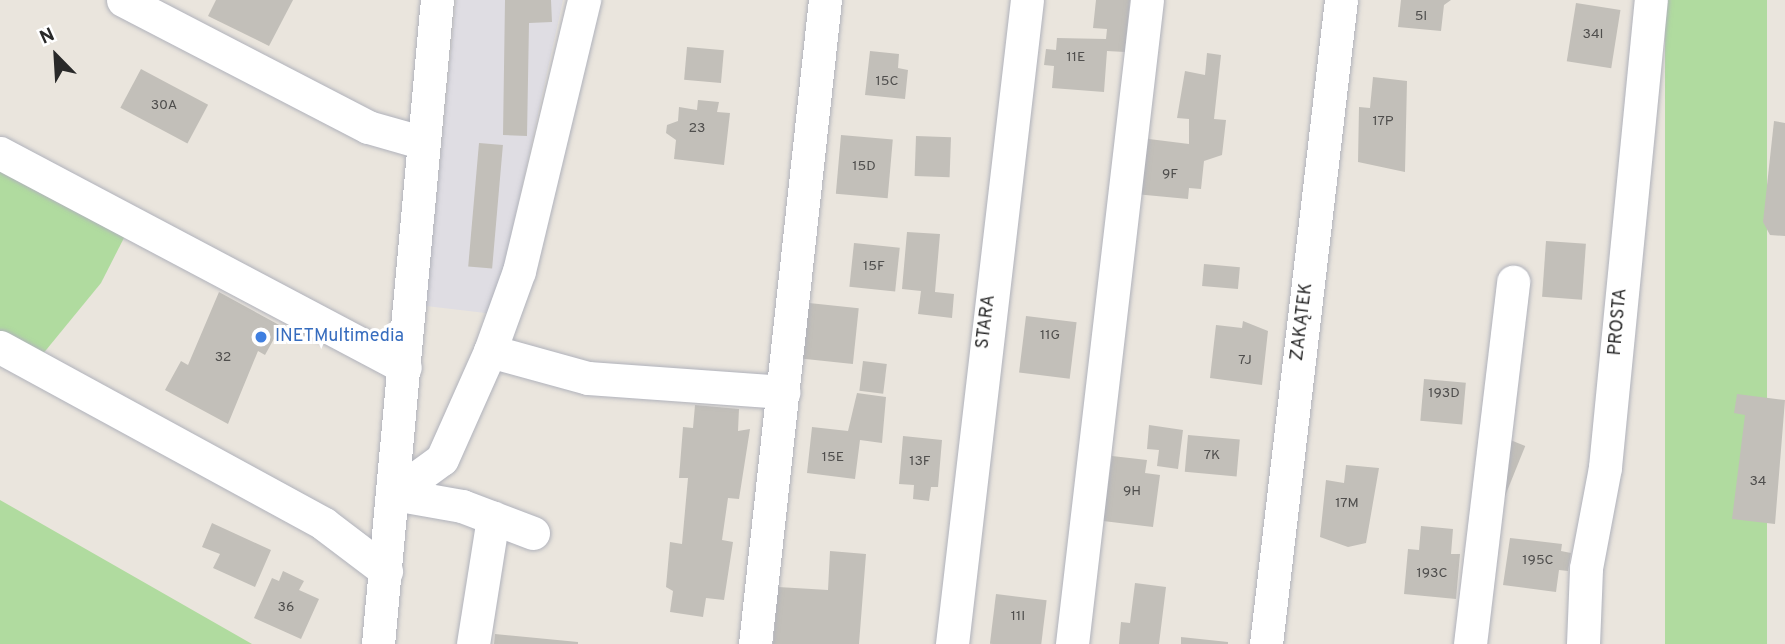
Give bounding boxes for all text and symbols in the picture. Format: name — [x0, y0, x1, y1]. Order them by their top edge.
house number: 5I — [1415, 9, 1427, 25]
north arrow — [21, 21, 91, 91]
text: N — [36, 23, 59, 51]
house number: 34I — [1582, 27, 1604, 43]
house number: 11E — [1067, 50, 1085, 66]
house number: 15C — [876, 74, 898, 90]
house number: 30A — [151, 98, 177, 114]
house number: 17P — [1372, 114, 1394, 130]
house number: 23 — [689, 121, 705, 137]
house number: 15D — [852, 159, 876, 175]
house number: 9F — [1162, 167, 1178, 183]
house number: 15F — [863, 259, 885, 275]
street label: ZAKĄTEK — [1287, 282, 1319, 362]
street label: PROSTA — [1605, 287, 1633, 357]
street label: STARA — [973, 294, 1001, 350]
place label: INETMultimedia — [275, 326, 404, 348]
house number: 11G — [1040, 328, 1060, 344]
marker: INETMultimedia — [253, 329, 269, 345]
house number: 32 — [215, 350, 231, 366]
house number: 7J — [1238, 353, 1252, 369]
house number: 193D — [1428, 386, 1460, 402]
house number: 7K — [1204, 448, 1220, 464]
house number: 15E — [822, 450, 844, 466]
house number: 13F — [909, 454, 931, 470]
house number: 34 — [1749, 474, 1767, 490]
house number: 9H — [1123, 484, 1141, 500]
house number: 17M — [1335, 496, 1359, 512]
house number: 195C — [1522, 553, 1554, 569]
house number: 193C — [1417, 566, 1447, 582]
house number: 36 — [278, 600, 294, 616]
house number: 11I — [1011, 609, 1025, 625]

